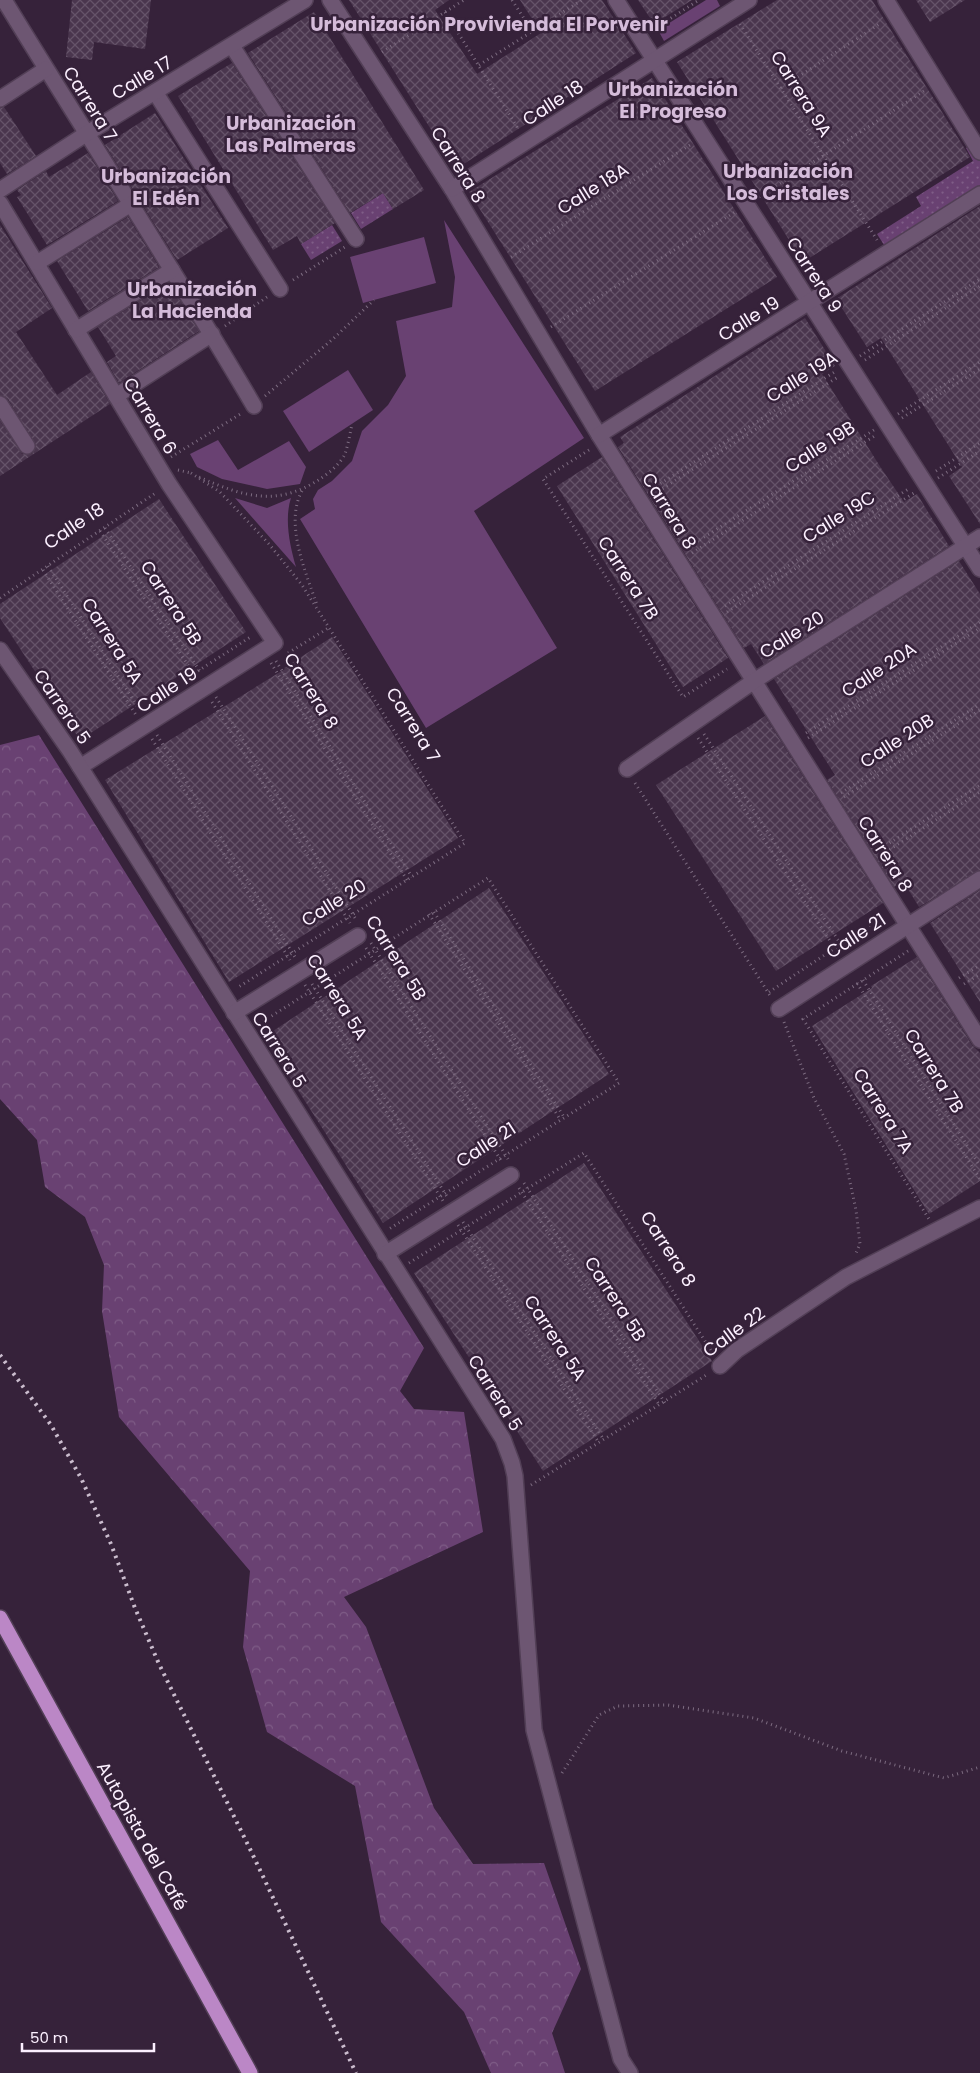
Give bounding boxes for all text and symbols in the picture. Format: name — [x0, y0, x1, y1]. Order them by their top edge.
district label: Urbanización Provivienda El Porvenir — [310, 11, 668, 38]
street label: Carrera 9A — [765, 46, 838, 142]
street label: Calle 17 — [107, 50, 177, 105]
street label: Carrera 7 — [58, 61, 123, 146]
street label: Calle 18 — [517, 74, 588, 132]
district label: Urbanización El Progreso — [608, 76, 738, 125]
district label: Urbanización Las Palmeras — [226, 110, 356, 159]
street label: Carrera 8 — [425, 122, 492, 208]
street label: Calle 18A — [552, 157, 633, 220]
district label: Urbanización Los Cristales — [723, 158, 853, 207]
district label: Urbanización El Edén — [101, 163, 231, 212]
street label: Carrera 9 — [781, 232, 848, 317]
district label: Urbanización La Hacienda — [127, 276, 257, 325]
street label: Calle 19 — [713, 290, 784, 347]
street label: Calle 19A — [761, 345, 842, 408]
street label: Carrera 6 — [118, 373, 183, 459]
street label: Calle 19B — [780, 415, 860, 479]
street label: Carrera 8 — [636, 468, 703, 554]
street label: Calle 19C — [797, 484, 880, 549]
street label: Calle 18 — [39, 496, 109, 555]
street label: Carrera 7B — [592, 531, 665, 624]
street label: Carrera 5B — [135, 555, 208, 650]
street label: Carrera 5A — [76, 593, 149, 689]
street label: Calle 20 — [754, 605, 829, 664]
street label: Calle 20A — [836, 636, 921, 703]
street label: Carrera 8 — [278, 648, 345, 734]
street label: Calle 19 — [131, 661, 202, 719]
street label: Carrera 5 — [28, 664, 97, 749]
street label: Carrera 7 — [381, 682, 446, 767]
street label: Calle 20B — [855, 707, 939, 774]
street label: Carrera 8 — [852, 811, 919, 897]
street label: Calle 20 — [296, 873, 371, 932]
street label: Calle 21 — [821, 907, 891, 964]
street label: Carrera 5B — [360, 910, 433, 1005]
street label: Carrera 5A — [301, 949, 374, 1045]
street label: Carrera 5 — [246, 1007, 313, 1093]
street label: Carrera 7B — [899, 1024, 970, 1118]
street label: Carrera 7A — [847, 1063, 920, 1158]
street label: Calle 21 — [451, 1116, 521, 1173]
street label: Carrera 8 — [635, 1206, 702, 1291]
street label: Carrera 5B — [579, 1251, 652, 1346]
street label: Carrera 5A — [518, 1290, 593, 1386]
street label: Calle 22 — [697, 1300, 770, 1363]
street label: Carrera 5 — [462, 1350, 529, 1436]
street label: Autopista del Café — [91, 1757, 194, 1915]
scale bar — [22, 2020, 155, 2052]
text: 50 m — [30, 2027, 68, 2048]

